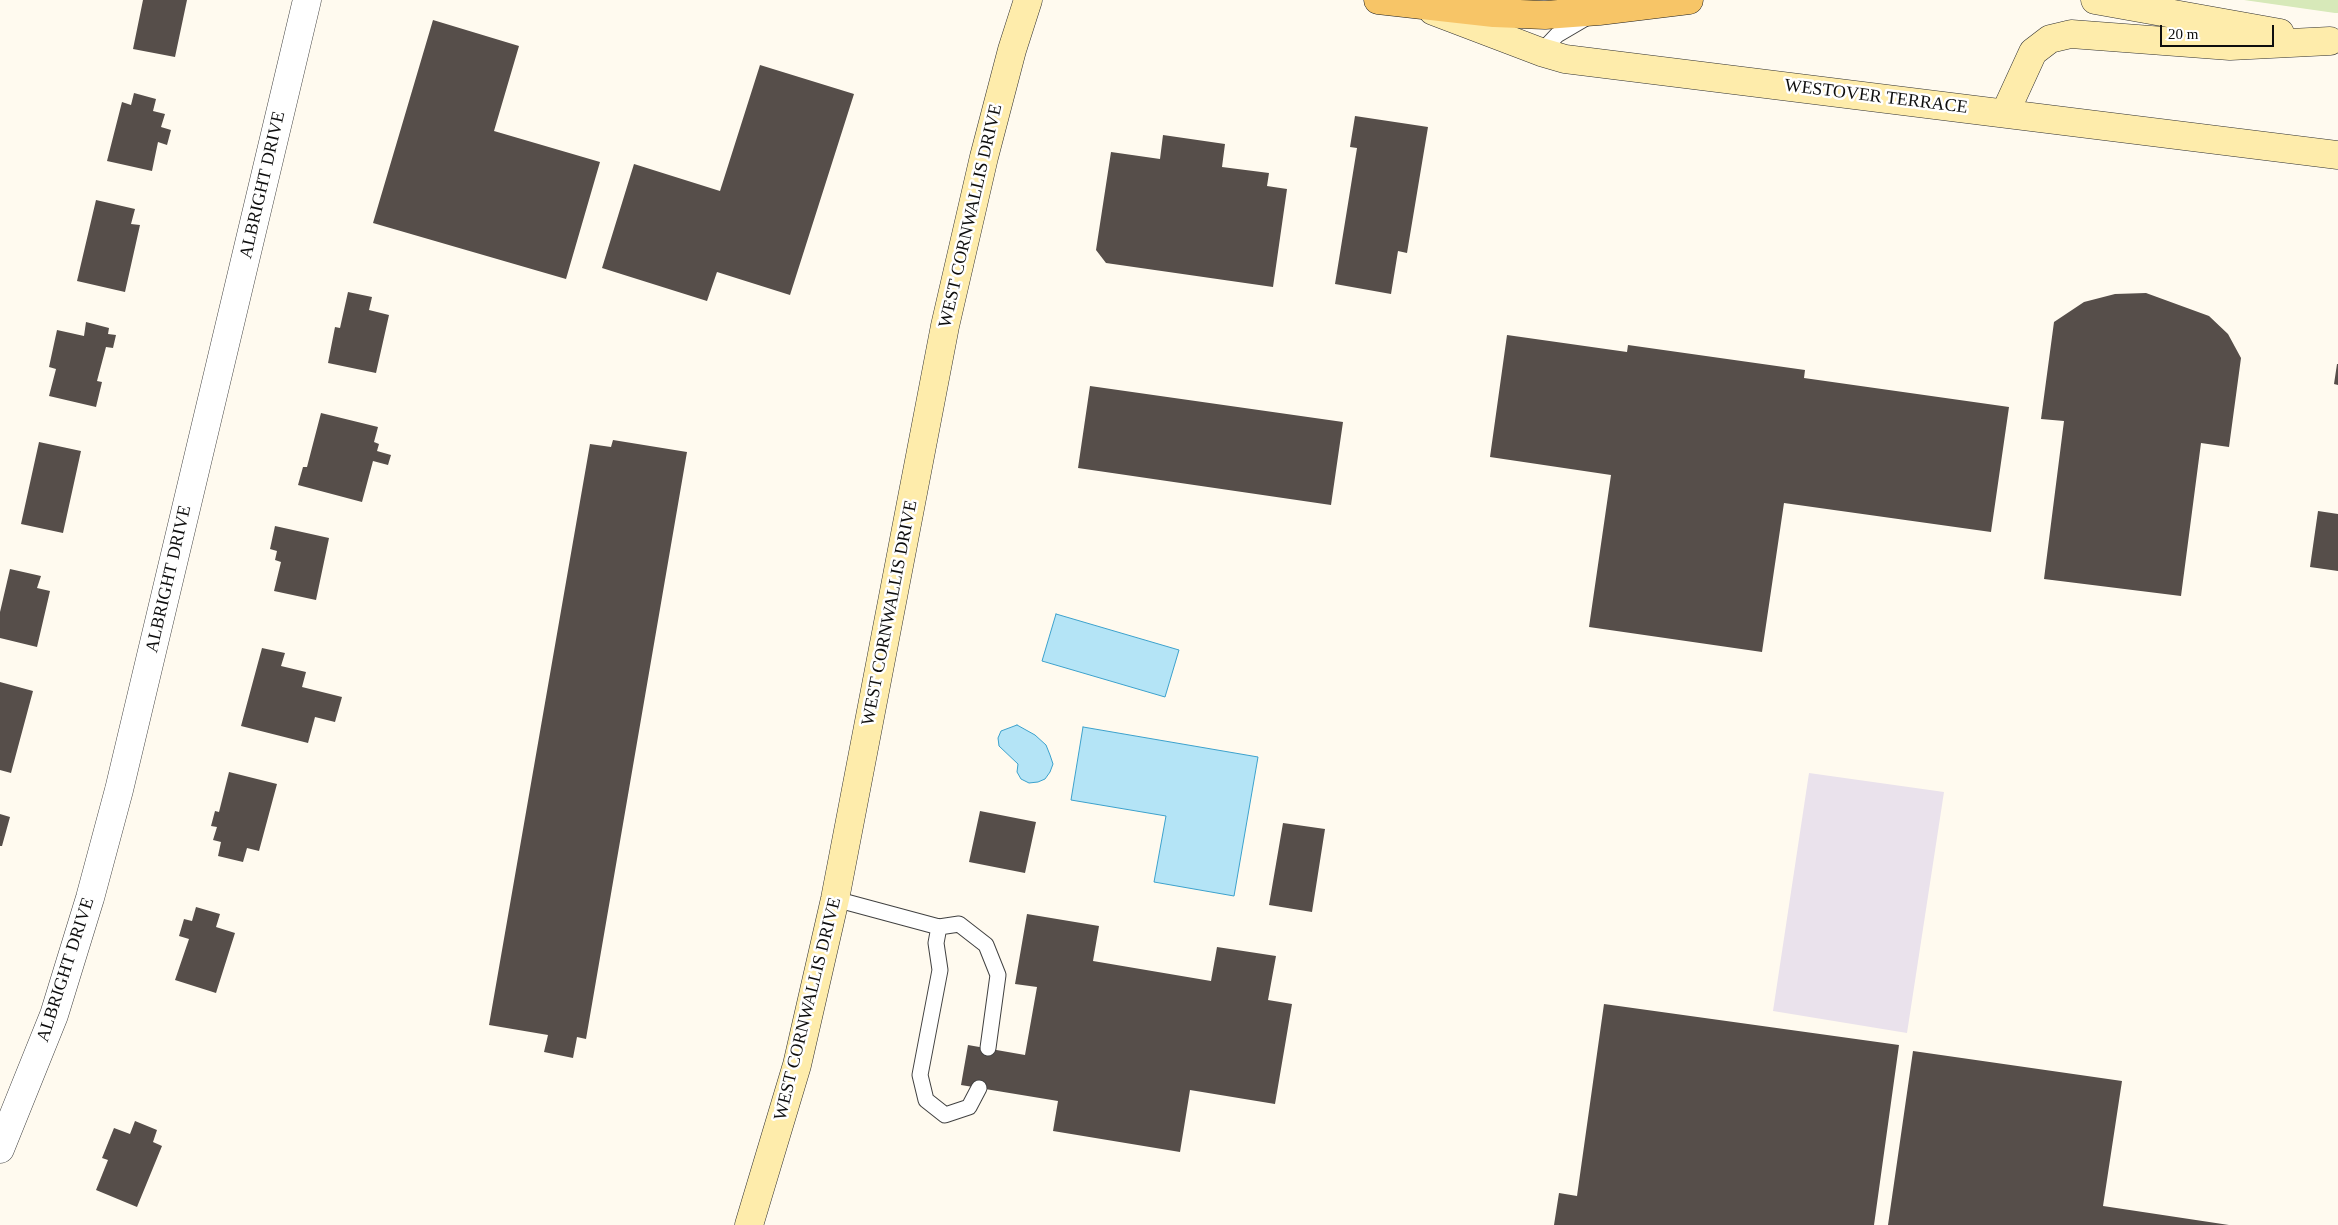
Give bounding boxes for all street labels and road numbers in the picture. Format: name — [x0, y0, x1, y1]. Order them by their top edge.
street label: WESTOVER TERRACE — [1783, 75, 1969, 119]
street label: WEST CORNWALLIS DRIVE — [935, 102, 1007, 330]
street label: ALBRIGHT DRIVE — [236, 109, 290, 261]
street label: WEST CORNWALLIS DRIVE — [858, 499, 922, 727]
street label: ALBRIGHT DRIVE — [142, 503, 196, 655]
street label: ALBRIGHT DRIVE — [32, 895, 100, 1045]
street label: WEST CORNWALLIS DRIVE — [770, 895, 846, 1123]

